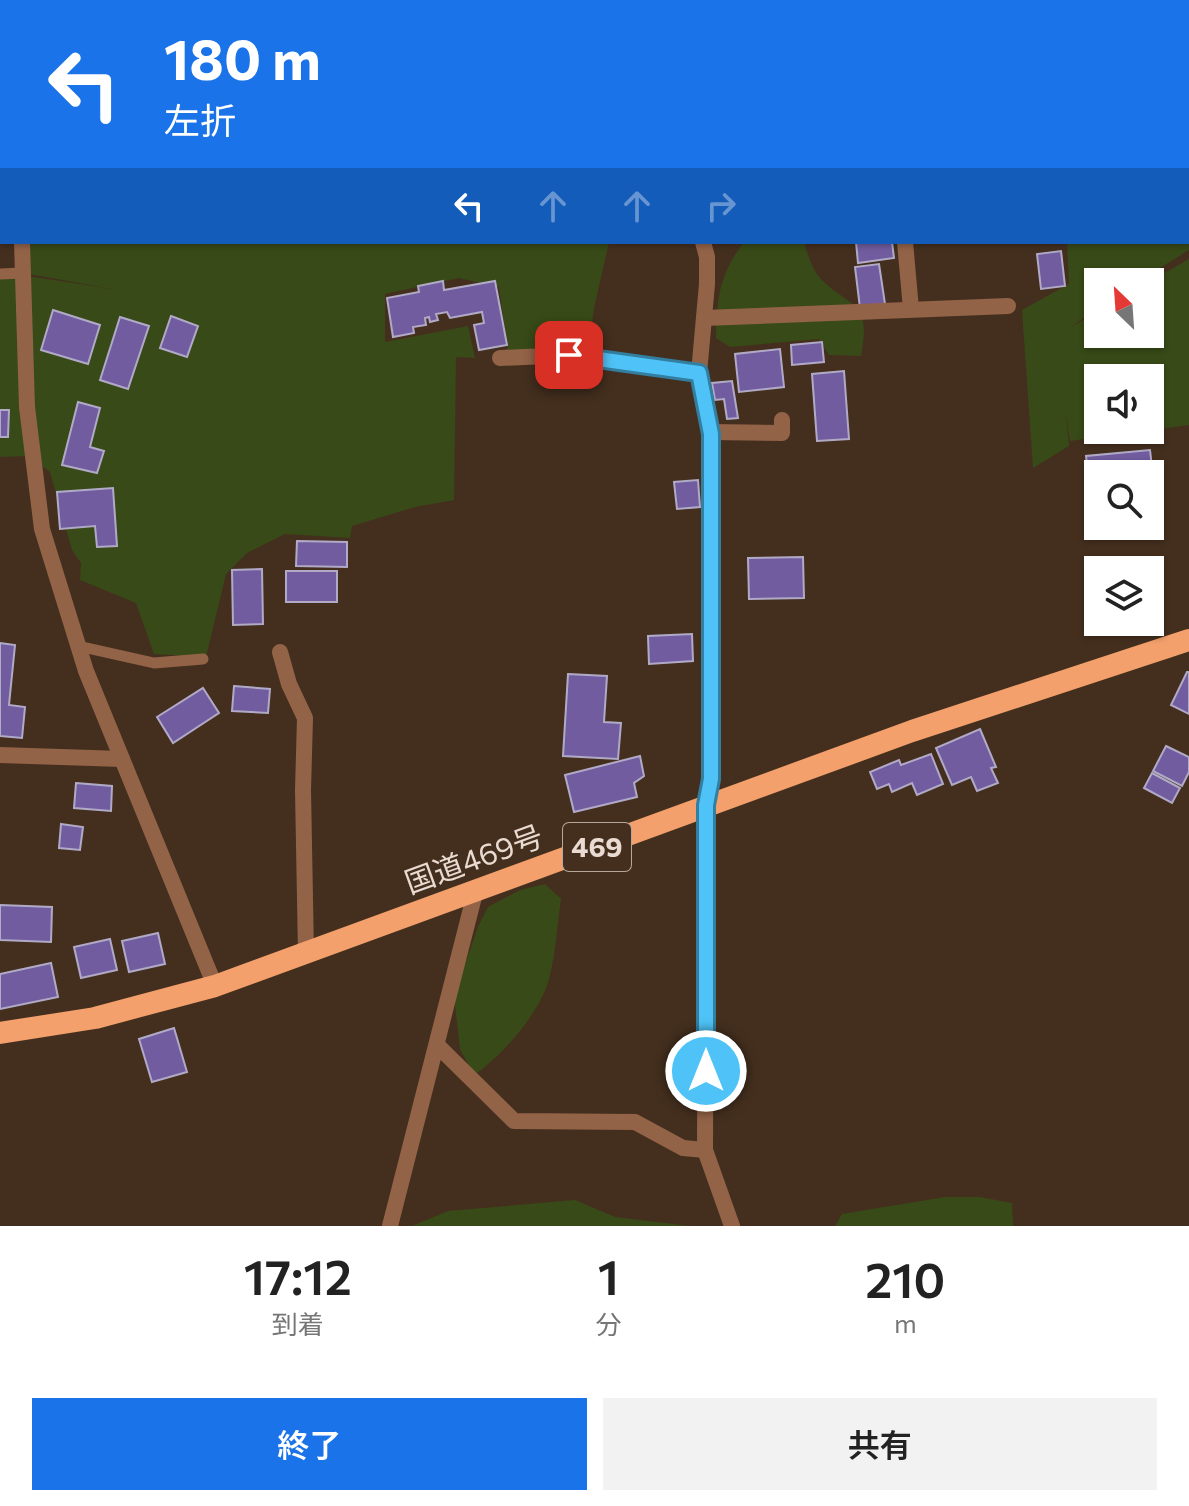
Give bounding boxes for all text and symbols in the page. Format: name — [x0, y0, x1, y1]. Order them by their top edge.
text: 180 m — [164, 23, 321, 92]
icon: left — [32, 32, 136, 136]
text: 左折 — [164, 97, 236, 141]
icon: left — [447, 184, 491, 228]
icon: ahead — [531, 184, 575, 228]
icon: ahead — [615, 184, 659, 228]
icon: right — [699, 184, 743, 228]
north arrow — [1084, 268, 1164, 348]
map controls — [1084, 268, 1164, 636]
pin — [535, 321, 603, 389]
icon: arrive — [547, 333, 591, 377]
button: sound — [1084, 364, 1164, 444]
button: search — [1084, 460, 1164, 540]
button: layers — [1084, 556, 1164, 636]
street label: 国道469号 — [399, 816, 547, 900]
road number: 469 — [563, 823, 631, 871]
position arrow — [664, 1029, 748, 1113]
text: 17:12 — [244, 1246, 352, 1305]
text: 1 — [598, 1246, 619, 1305]
text: 210 — [865, 1249, 945, 1308]
text: m — [894, 1307, 917, 1338]
text: 到着 — [272, 1308, 324, 1339]
text: 分 — [595, 1308, 621, 1339]
button: 終了 — [32, 1398, 587, 1490]
button: 共有 — [603, 1398, 1157, 1490]

